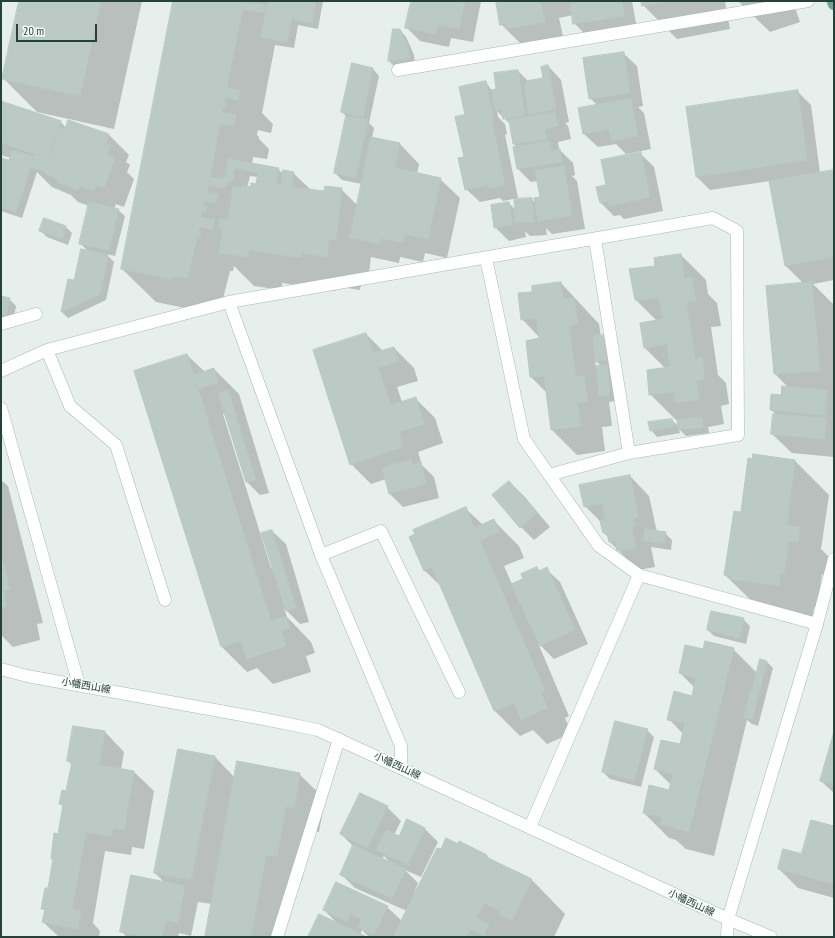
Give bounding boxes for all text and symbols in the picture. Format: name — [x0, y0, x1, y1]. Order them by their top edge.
scale bar — [18, 16, 99, 42]
text: 20 m — [23, 23, 44, 38]
street label: 小幡西山線 — [60, 676, 112, 696]
street label: 小幡西山線 — [372, 750, 422, 782]
street label: 小幡西山線 — [666, 887, 716, 919]

